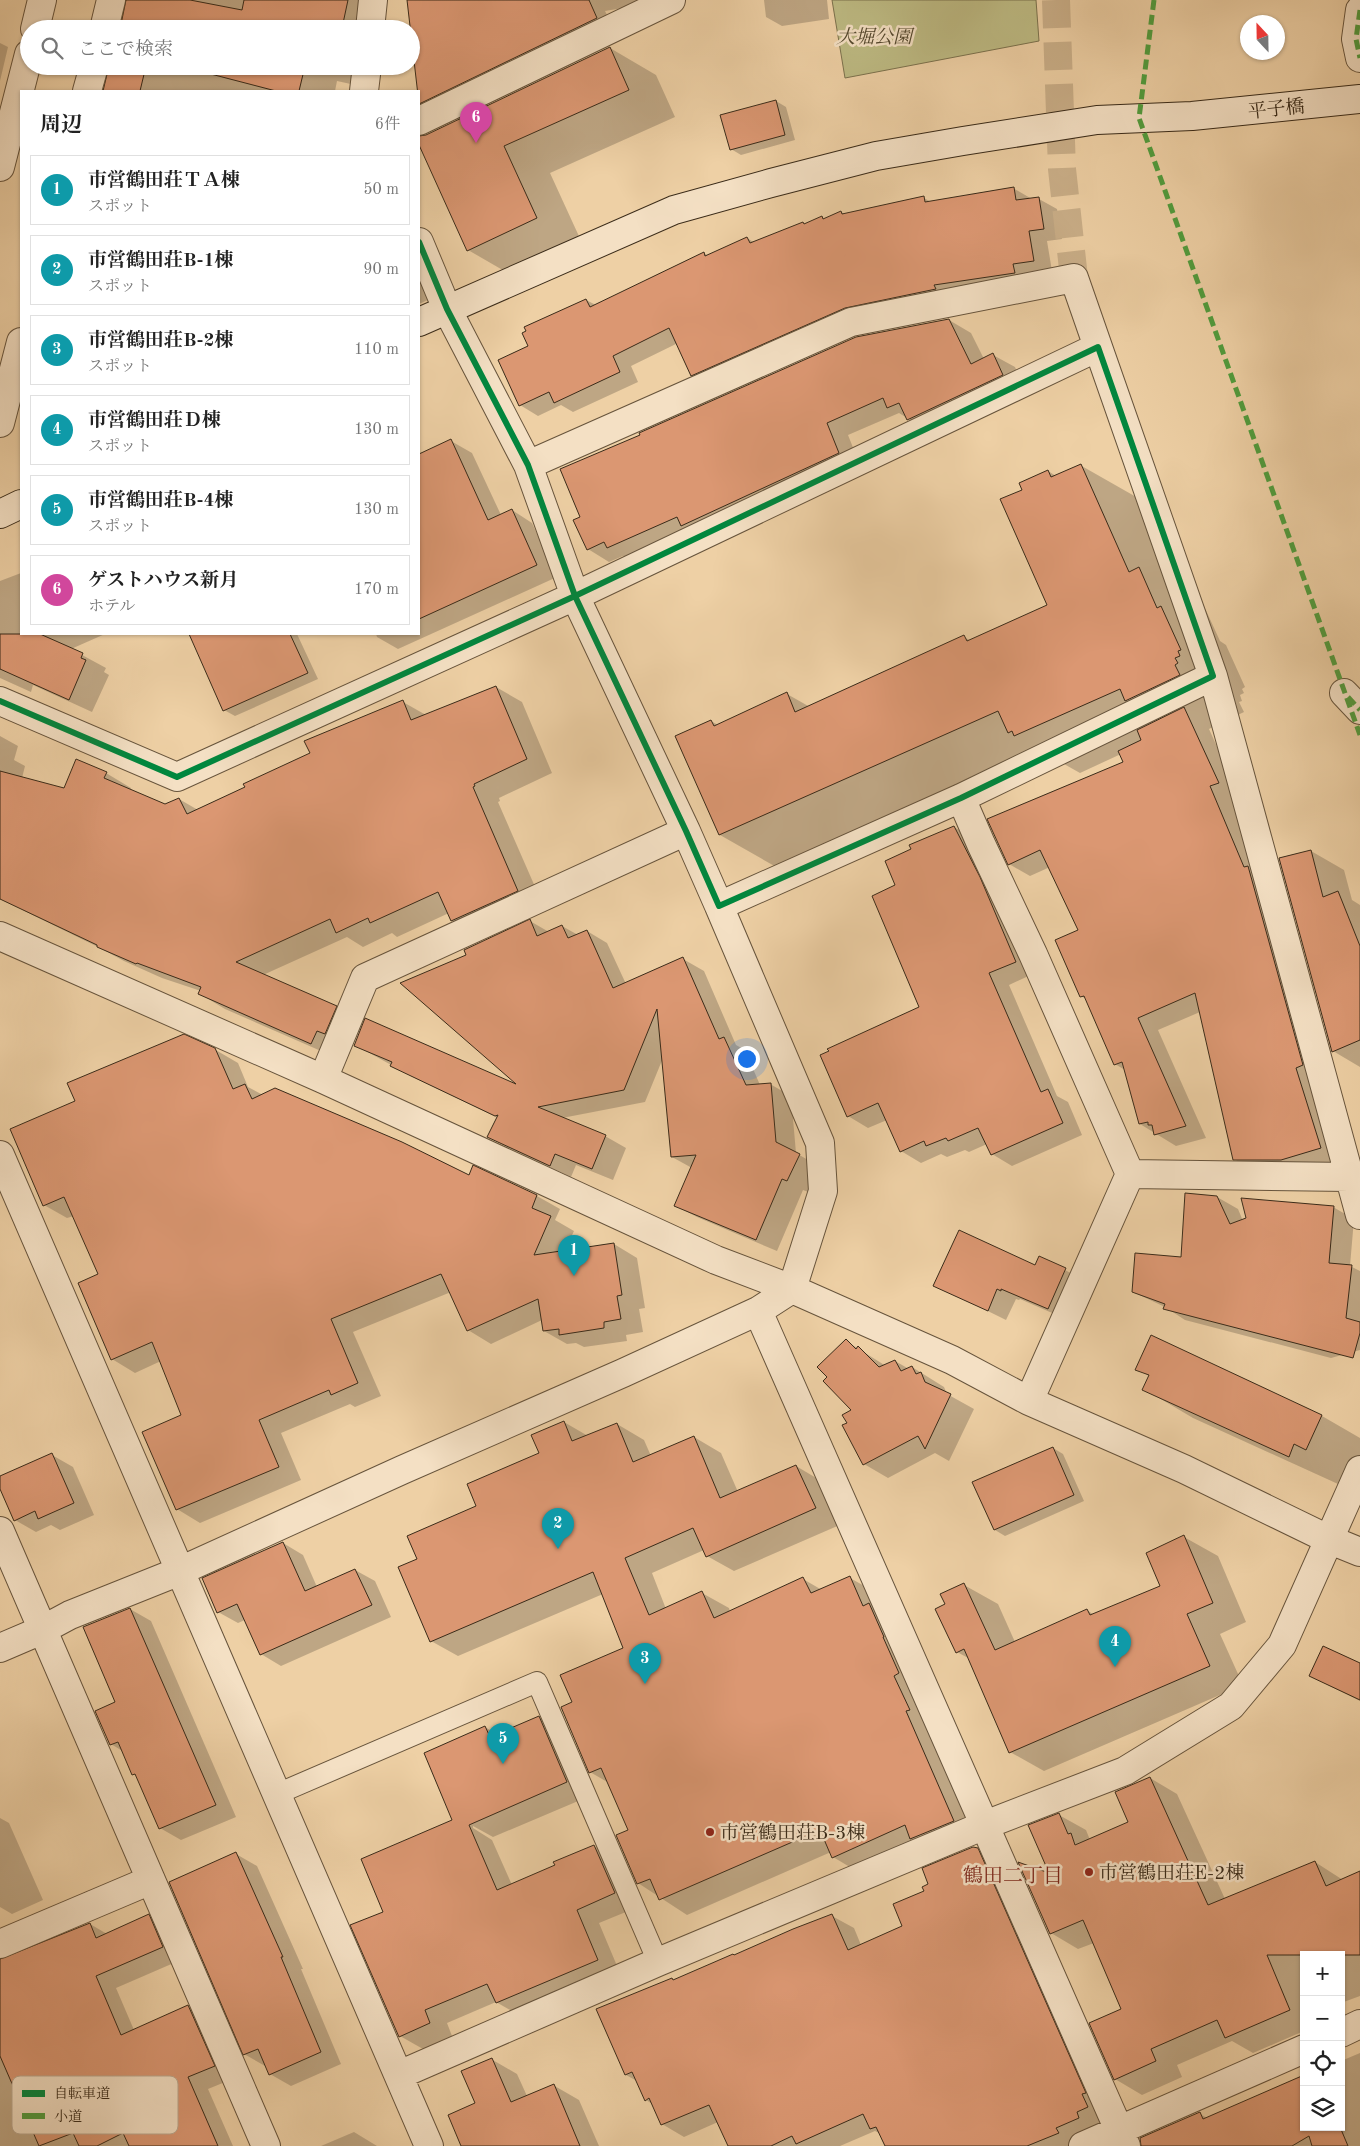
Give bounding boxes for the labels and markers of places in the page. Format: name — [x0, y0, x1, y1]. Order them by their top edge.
pin: 6 — [460, 102, 492, 143]
pin: 1 — [558, 1235, 590, 1276]
pin: 2 — [542, 1508, 574, 1549]
pin: 4 — [1099, 1626, 1131, 1667]
pin: 3 — [629, 1643, 661, 1684]
pin: 5 — [487, 1723, 519, 1764]
place label: 市営鶴田荘B-3棟 — [720, 1823, 865, 1844]
marker: 市営鶴田荘B-3棟 — [704, 1826, 716, 1838]
place label: 市営鶴田荘E-2棟 — [1099, 1863, 1244, 1884]
marker: 市営鶴田荘E-2棟 — [1083, 1866, 1095, 1878]

